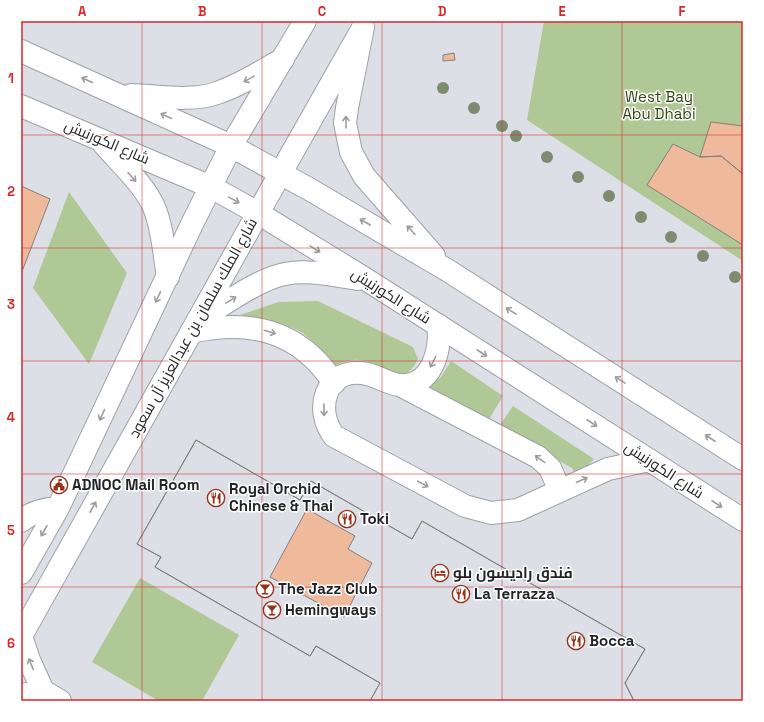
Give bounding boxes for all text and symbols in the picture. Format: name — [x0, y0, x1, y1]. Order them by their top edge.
text: A — [78, 3, 87, 20]
text: B — [198, 3, 207, 20]
text: C — [318, 3, 326, 20]
text: D — [438, 3, 447, 20]
text: E — [558, 3, 566, 20]
text: F — [679, 3, 686, 20]
text: 1 — [8, 70, 14, 87]
one-way arrow — [81, 75, 93, 83]
one-way arrow — [243, 75, 255, 83]
park label: West Bay Abu Dhabi — [622, 87, 696, 123]
one-way arrow — [160, 112, 172, 119]
street label: شارع الكورنيش — [61, 115, 153, 170]
one-way arrow — [342, 116, 350, 129]
one-way arrow — [127, 172, 136, 182]
text: 2 — [7, 183, 15, 200]
one-way arrow — [228, 197, 240, 204]
street label: شارع الملك سلمان بن عبدالعزيز آل سعود — [124, 214, 263, 442]
one-way arrow — [360, 218, 371, 226]
one-way arrow — [407, 225, 416, 236]
one-way arrow — [309, 245, 321, 253]
street label: شارع الكورنيش — [347, 263, 435, 329]
one-way arrow — [154, 291, 161, 303]
text: 3 — [7, 296, 15, 313]
one-way arrow — [225, 296, 237, 304]
one-way arrow — [505, 306, 516, 315]
one-way arrow — [264, 329, 277, 336]
one-way arrow — [476, 349, 487, 357]
one-way arrow — [429, 356, 436, 368]
one-way arrow — [614, 376, 626, 384]
one-way arrow — [320, 403, 328, 416]
one-way arrow — [98, 408, 105, 420]
text: 4 — [7, 409, 15, 426]
one-way arrow — [586, 419, 597, 427]
one-way arrow — [704, 433, 716, 441]
street label: شارع الكورنيش — [620, 437, 707, 504]
one-way arrow — [534, 455, 545, 463]
public building icon: ADNOC Mail Room — [49, 475, 69, 495]
place label: ADNOC Mail Room — [72, 475, 200, 494]
one-way arrow — [576, 476, 588, 484]
place label: Royal Orchid Chinese & Thai — [229, 479, 333, 515]
one-way arrow — [417, 481, 429, 489]
restaurant icon: Royal Orchid Chinese & Thai — [206, 488, 226, 508]
one-way arrow — [711, 500, 723, 508]
one-way arrow — [89, 501, 97, 513]
restaurant icon: Toki — [337, 509, 357, 529]
place label: Toki — [360, 509, 389, 528]
text: 5 — [7, 522, 15, 539]
one-way arrow — [40, 525, 48, 537]
hotel icon: فندق راديسون بلو — [430, 563, 450, 583]
place label: فندق راديسون بلو — [453, 563, 573, 582]
bar icon: The Jazz Club — [255, 579, 275, 599]
place label: The Jazz Club — [278, 579, 378, 598]
restaurant icon: La Terrazza — [451, 584, 471, 604]
place label: La Terrazza — [474, 584, 555, 603]
bar icon: Hemingways — [262, 600, 282, 620]
place label: Hemingways — [285, 600, 377, 619]
restaurant icon: Bocca — [566, 631, 586, 651]
place label: Bocca — [589, 631, 635, 650]
text: 6 — [7, 635, 15, 652]
one-way arrow — [26, 659, 34, 671]

